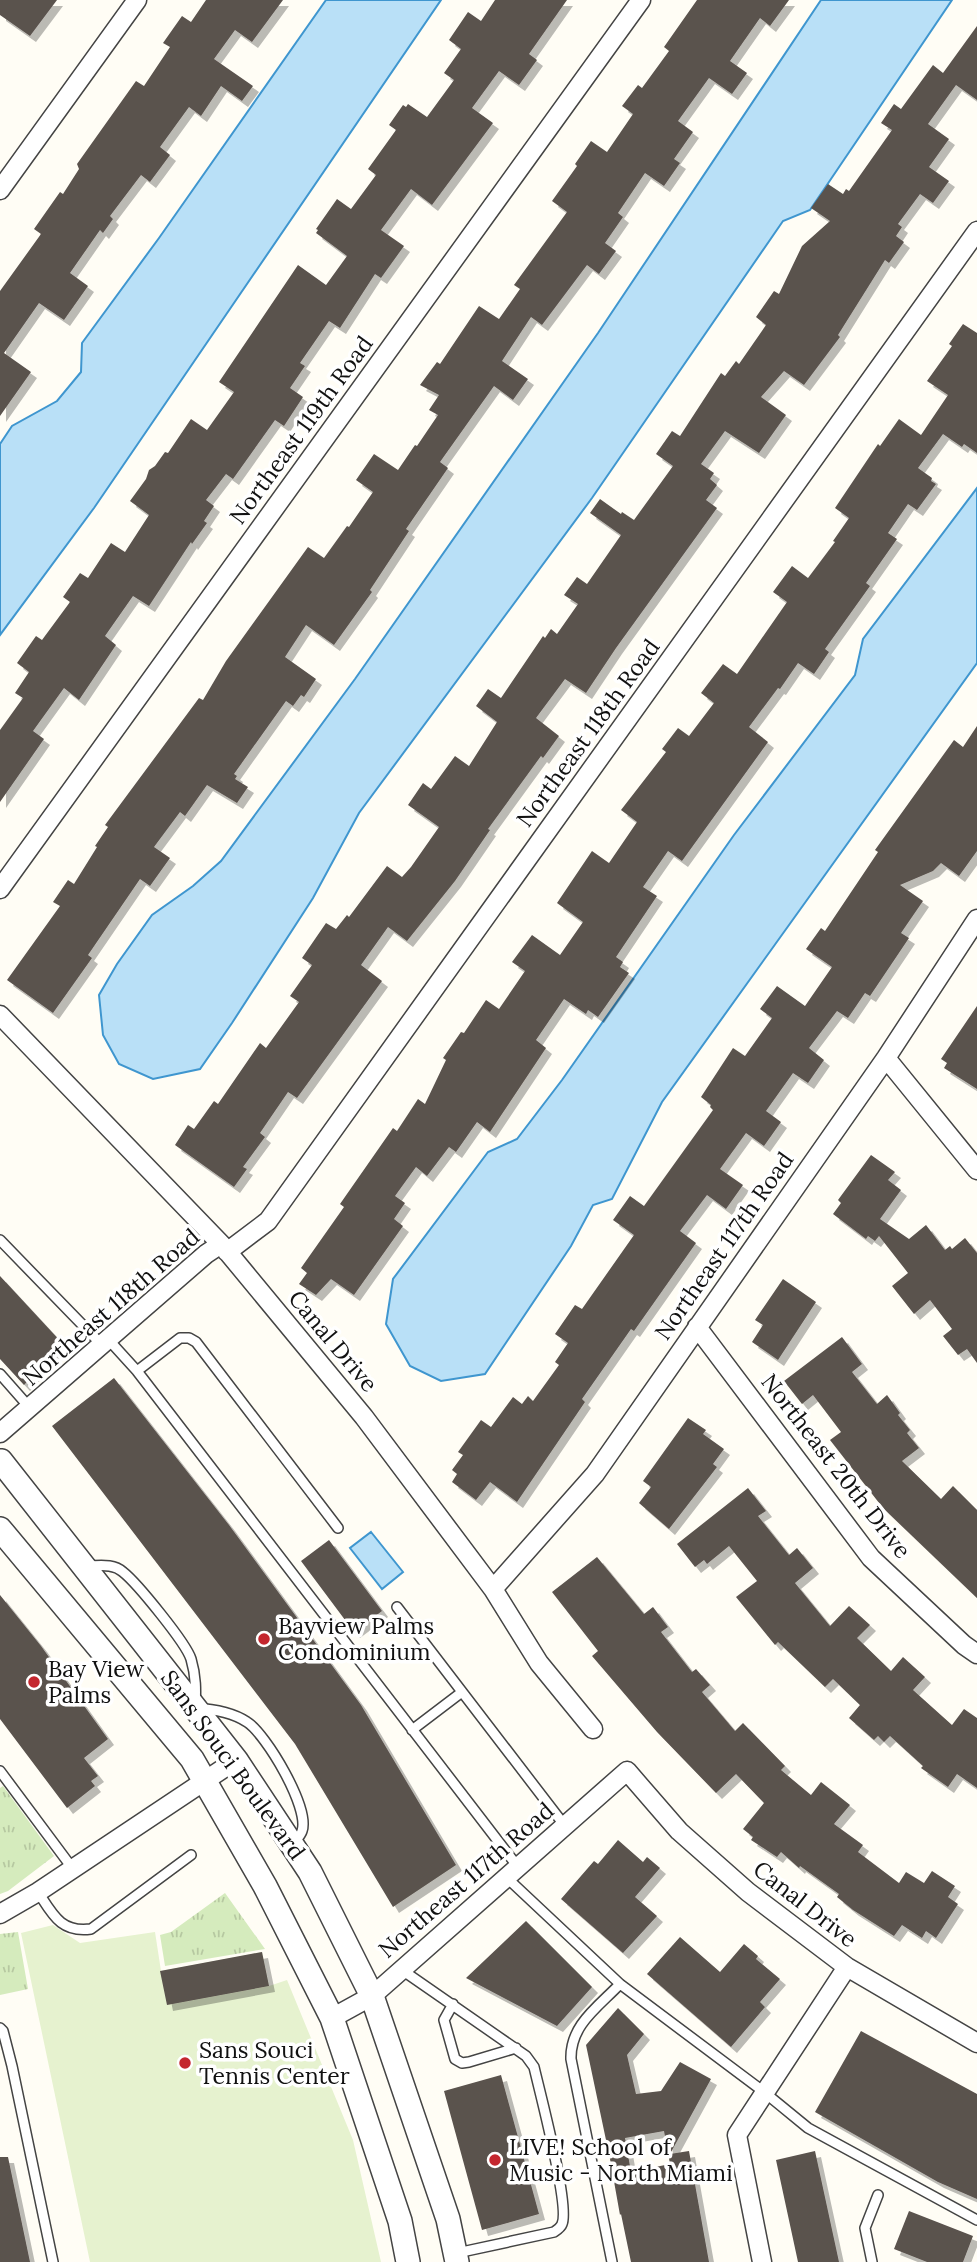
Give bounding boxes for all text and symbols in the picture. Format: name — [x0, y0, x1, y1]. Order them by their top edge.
street label: Northeast 119th Road — [223, 330, 379, 529]
street label: Northeast 118th Road — [510, 633, 666, 832]
street label: Northeast 117th Road — [648, 1146, 800, 1345]
street label: Northeast 118th Road — [16, 1222, 205, 1391]
street label: Canal Drive — [283, 1284, 384, 1397]
street label: Northeast 20th Drive — [755, 1368, 917, 1564]
place label: Bayview Palms Condominium — [278, 1611, 434, 1666]
marker: Bayview Palms Condominium — [256, 1631, 272, 1647]
place label: Bay View Palms — [48, 1654, 145, 1709]
street label: Sans Souci Boulevard — [155, 1664, 312, 1865]
marker: Bay View Palms — [26, 1674, 42, 1690]
street label: Northeast 117th Road — [372, 1795, 559, 1964]
street label: Canal Drive — [748, 1854, 863, 1953]
place label: Sans Souci Tennis Center — [199, 2035, 350, 2090]
marker: Sans Souci Tennis Center — [177, 2055, 193, 2071]
place label: LIVE! School of Music - North Miami — [509, 2132, 733, 2187]
marker: LIVE! School of Music - North Miami — [487, 2152, 503, 2168]

